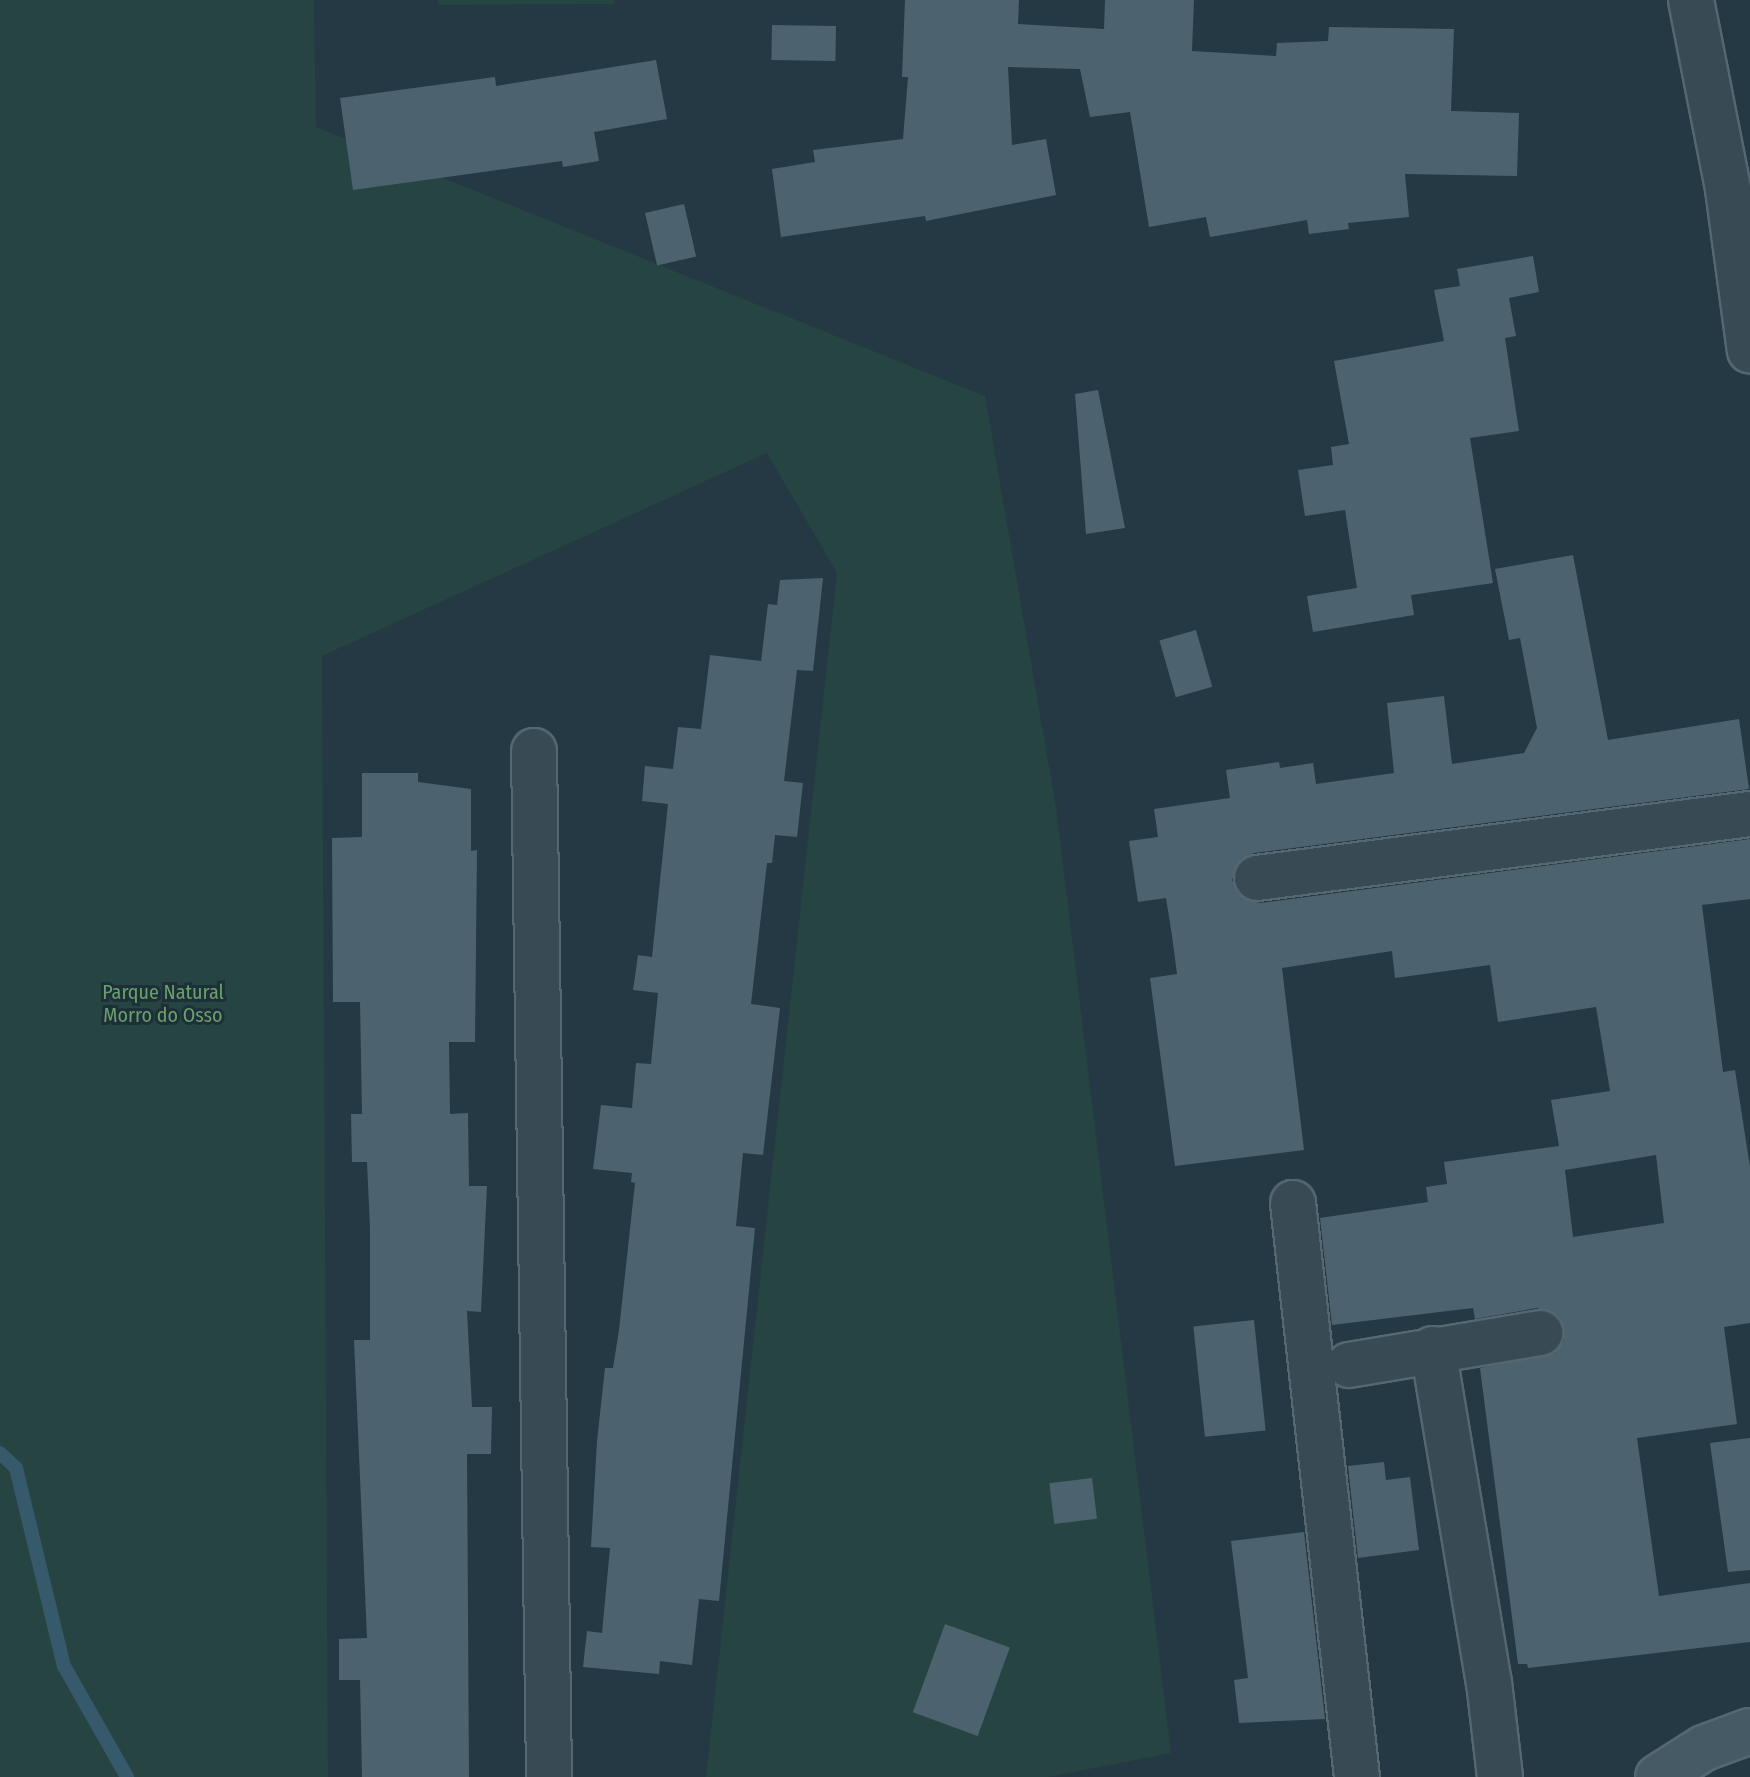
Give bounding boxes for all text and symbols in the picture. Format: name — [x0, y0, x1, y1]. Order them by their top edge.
park label: Parque Natural Morro do Osso — [102, 981, 224, 1028]

